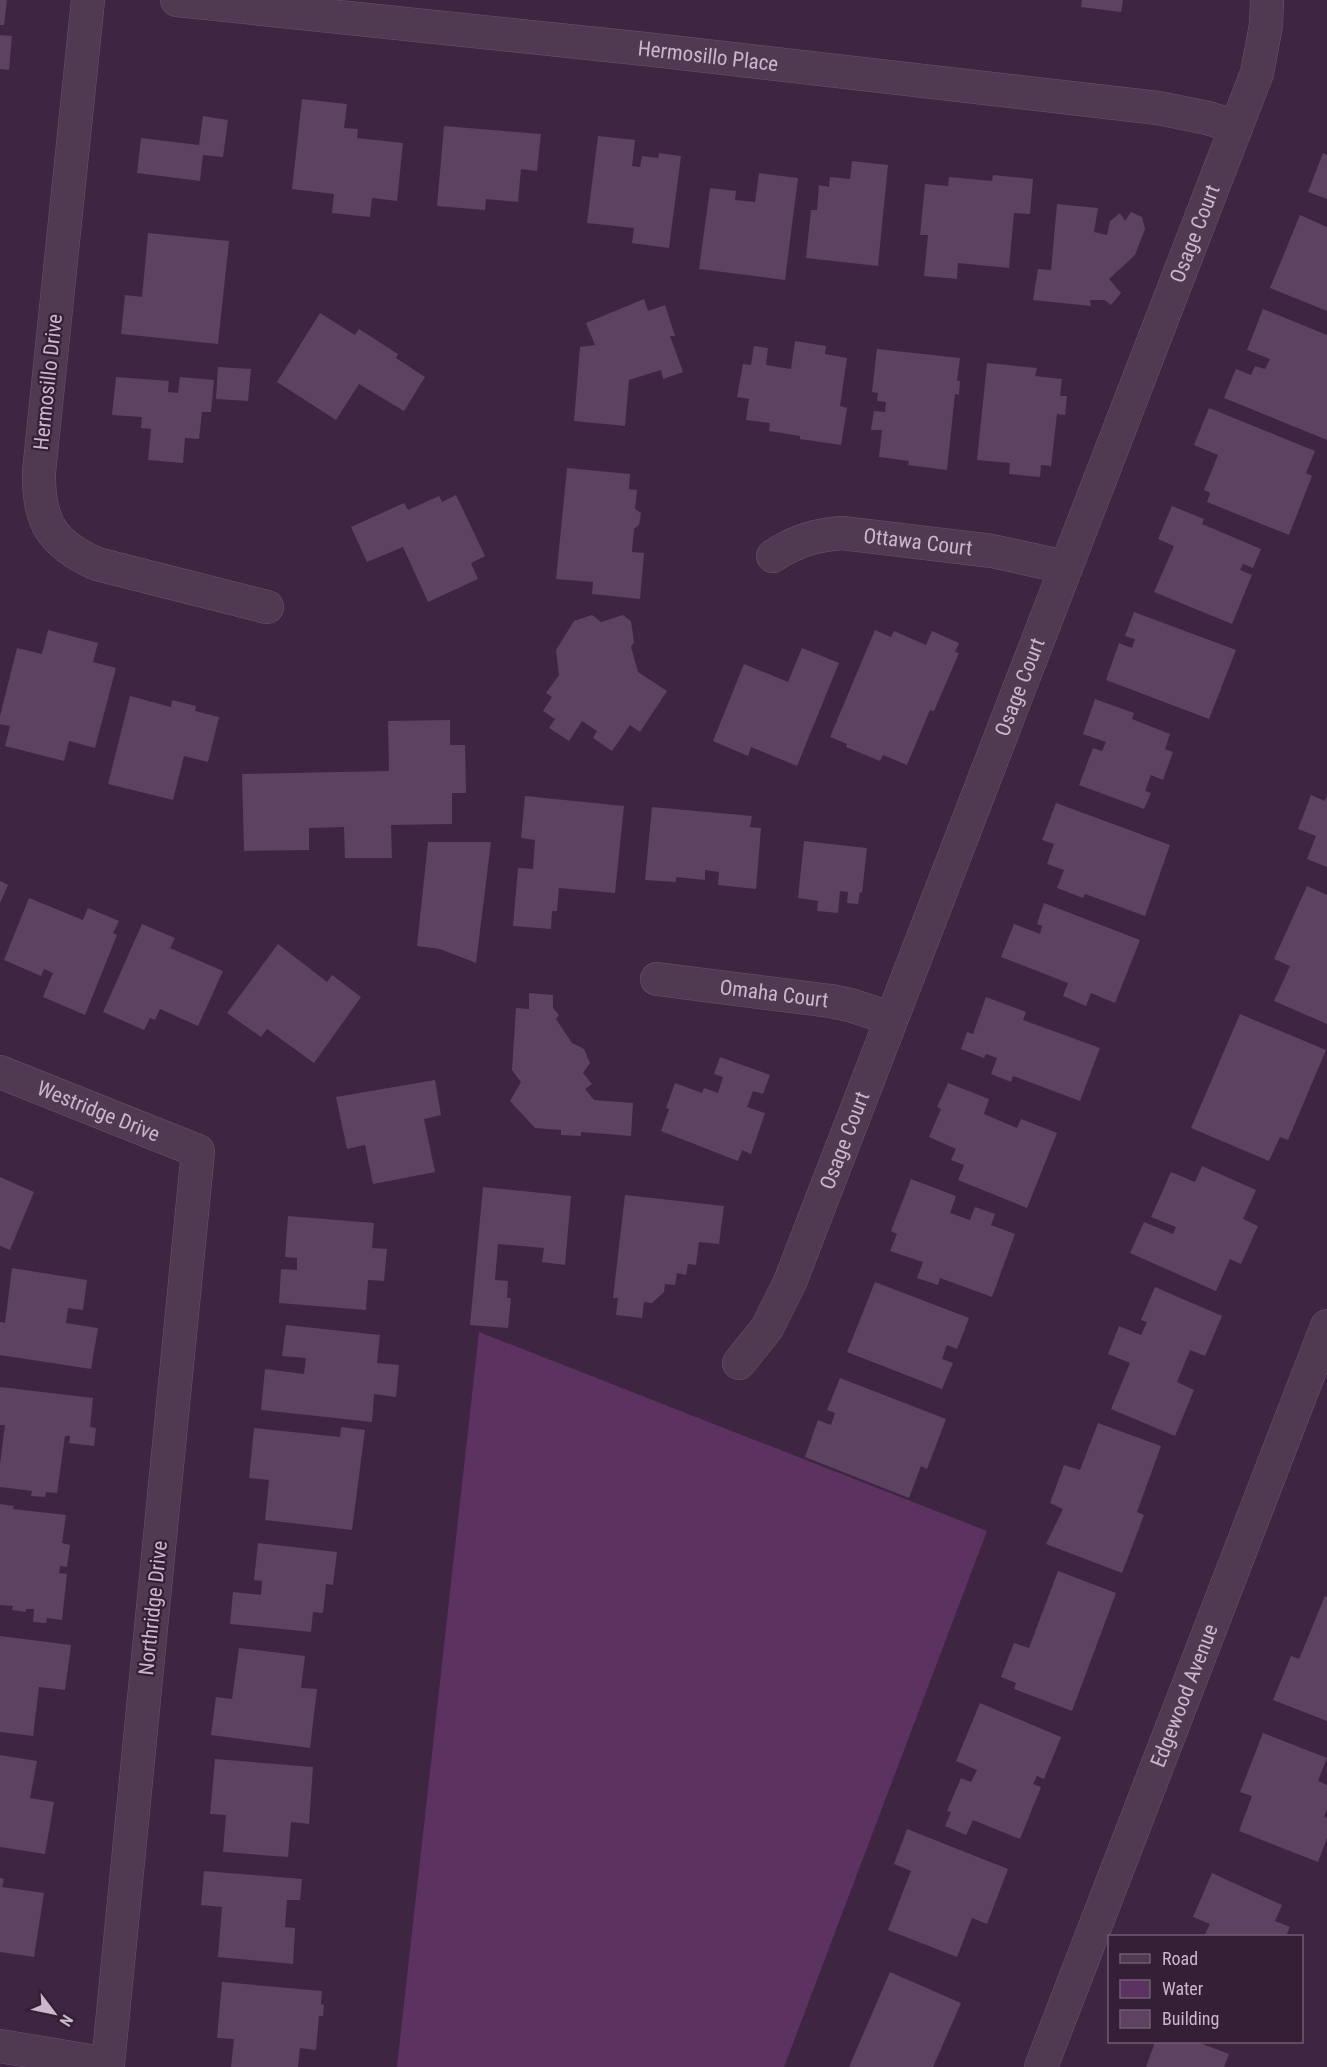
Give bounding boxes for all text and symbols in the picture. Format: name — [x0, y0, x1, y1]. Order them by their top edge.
street label: Hermosillo Place — [637, 36, 780, 76]
street label: Osage Court — [1165, 181, 1225, 286]
street label: Hermosillo Drive — [29, 313, 67, 451]
street label: Ottawa Court — [862, 524, 974, 561]
street label: Osage Court — [990, 635, 1050, 739]
street label: Omaha Court — [718, 975, 830, 1013]
street label: Westridge Drive — [34, 1076, 163, 1147]
street label: Osage Court — [815, 1088, 874, 1193]
street label: Northridge Drive — [134, 1539, 172, 1677]
street label: Edgewood Avenue — [1146, 1621, 1223, 1771]
legend — [1108, 1935, 1303, 2043]
text: Road — [1162, 1948, 1198, 1969]
text: Water — [1162, 1978, 1204, 1999]
north arrow — [24, 1983, 84, 2043]
text: Building — [1162, 2008, 1219, 2029]
text: N — [56, 2011, 77, 2030]

